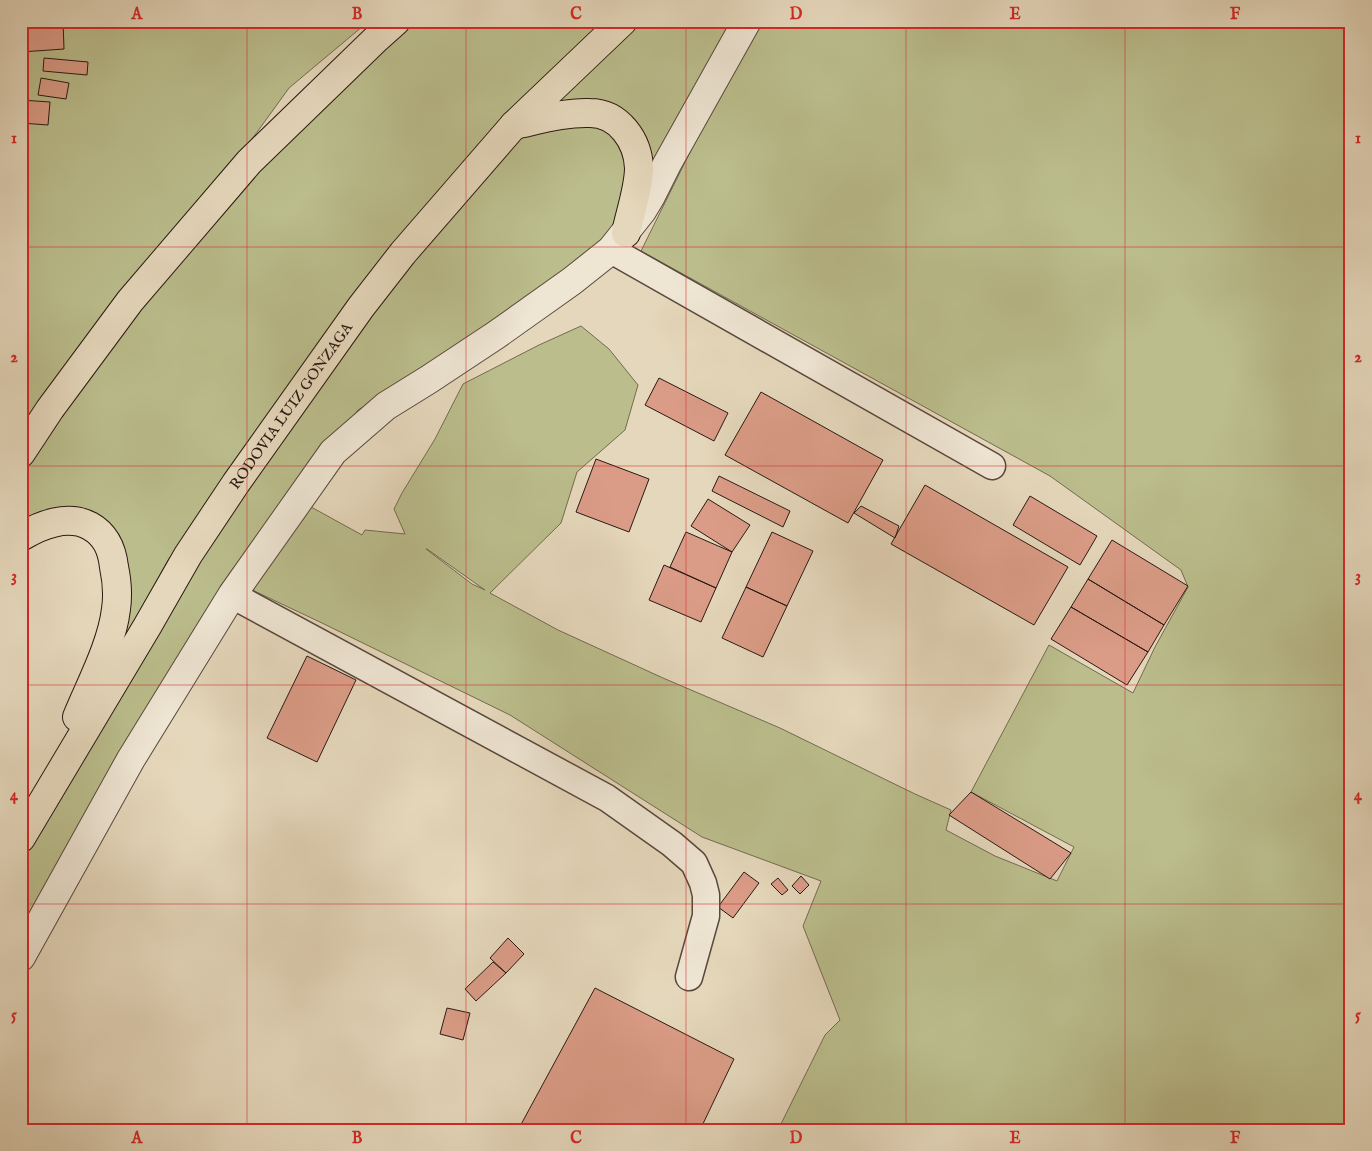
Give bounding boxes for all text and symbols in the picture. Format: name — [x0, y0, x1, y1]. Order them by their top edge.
text: A — [131, 5, 144, 25]
text: B — [352, 5, 363, 25]
text: C — [570, 5, 582, 25]
text: D — [790, 5, 803, 25]
text: E — [1009, 5, 1021, 25]
text: F — [1230, 5, 1241, 25]
text: 1 — [11, 129, 17, 149]
text: 1 — [1355, 129, 1361, 149]
street label: RODOVIA LUIZ GONZAGA — [226, 318, 358, 493]
text: 2 — [10, 348, 18, 368]
text: 2 — [1354, 348, 1362, 368]
text: 3 — [11, 567, 17, 587]
text: 3 — [1355, 567, 1361, 587]
text: 4 — [10, 786, 19, 806]
text: 4 — [1354, 786, 1363, 806]
text: 5 — [11, 1006, 17, 1026]
text: 5 — [1355, 1006, 1361, 1026]
text: A — [131, 1129, 144, 1149]
text: B — [352, 1129, 363, 1149]
text: C — [570, 1129, 582, 1149]
text: D — [790, 1129, 803, 1149]
text: E — [1009, 1129, 1021, 1149]
text: F — [1230, 1129, 1241, 1149]

